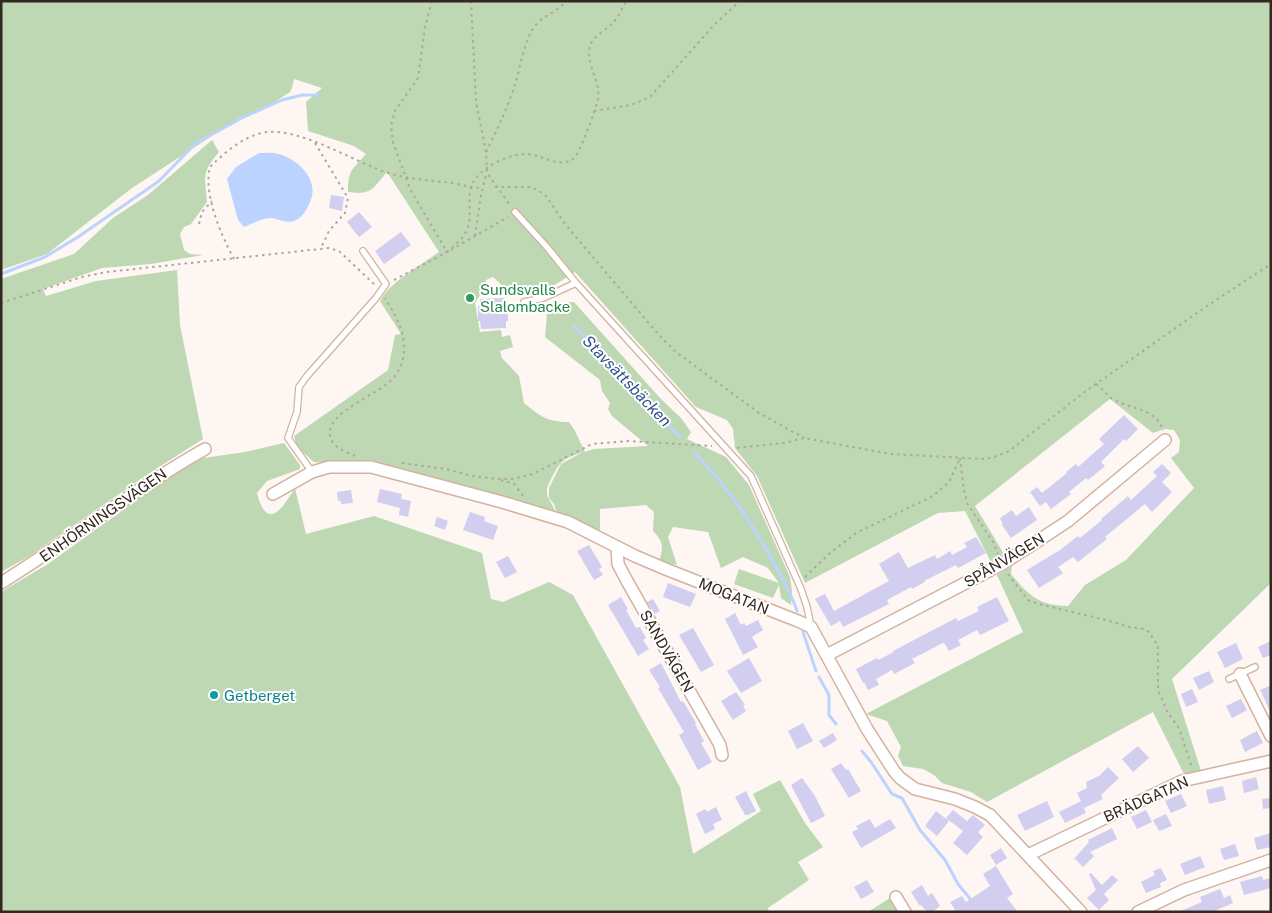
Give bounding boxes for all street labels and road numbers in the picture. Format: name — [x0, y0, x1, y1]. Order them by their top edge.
street label: ENHÖRNINGSVÄGEN — [36, 464, 170, 565]
street label: SPÅNVÄGEN — [960, 528, 1047, 591]
street label: MOGATAN — [696, 574, 772, 618]
street label: SANDVÄGEN — [637, 606, 698, 695]
street label: BRÄDGATAN — [1100, 772, 1191, 825]

